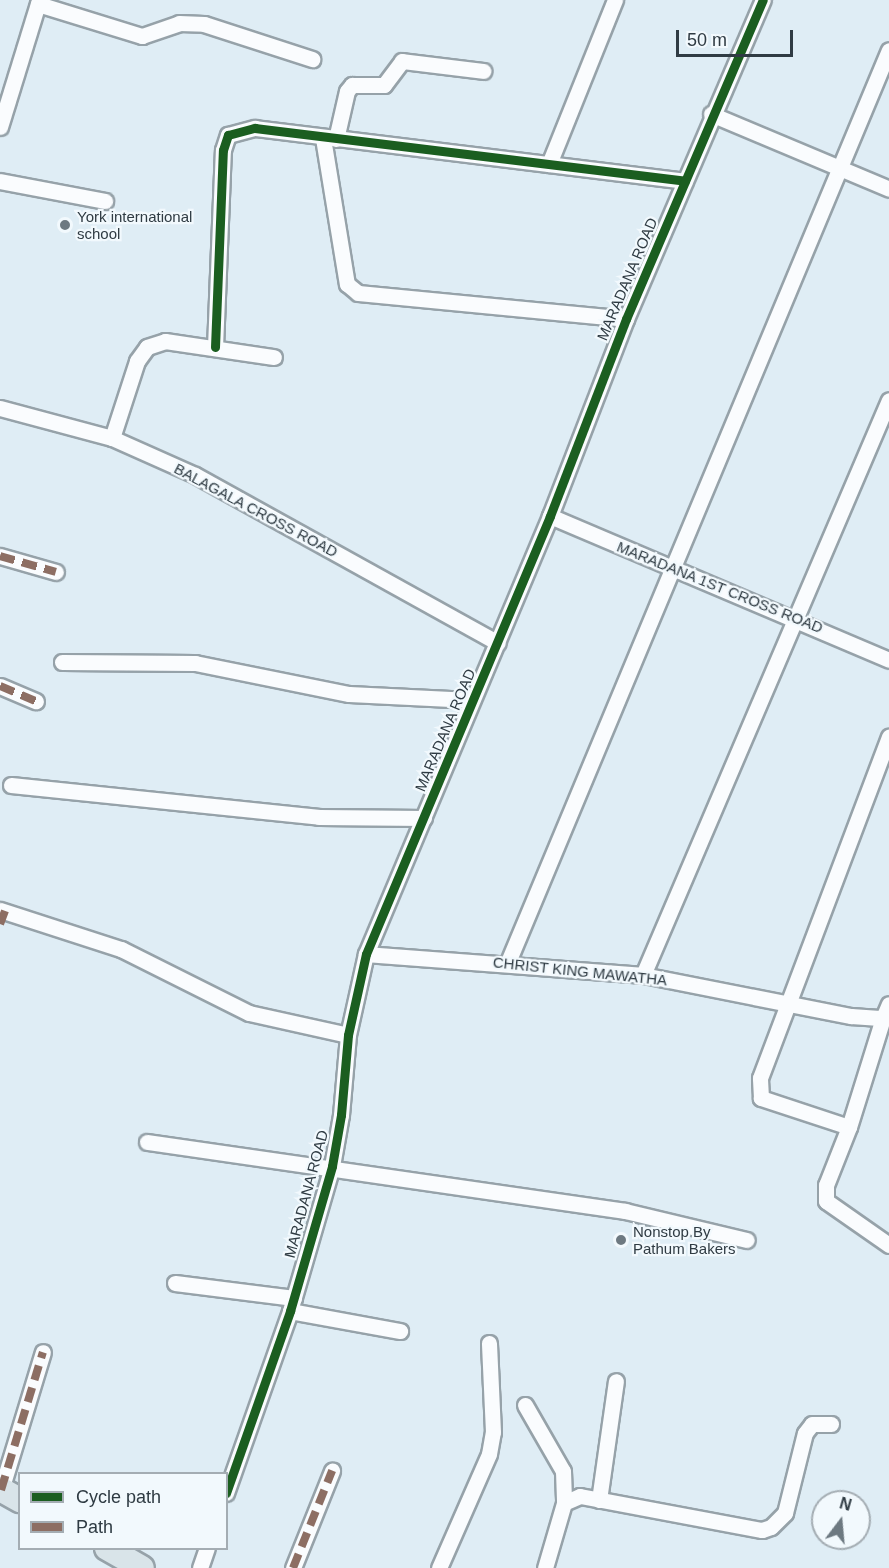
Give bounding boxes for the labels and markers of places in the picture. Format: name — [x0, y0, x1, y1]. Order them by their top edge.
place label: York international school — [77, 207, 192, 242]
marker: York international school — [58, 218, 72, 232]
place label: Nonstop By Pathum Bakers — [633, 1222, 736, 1257]
marker: Nonstop By Pathum Bakers — [614, 1233, 628, 1247]

